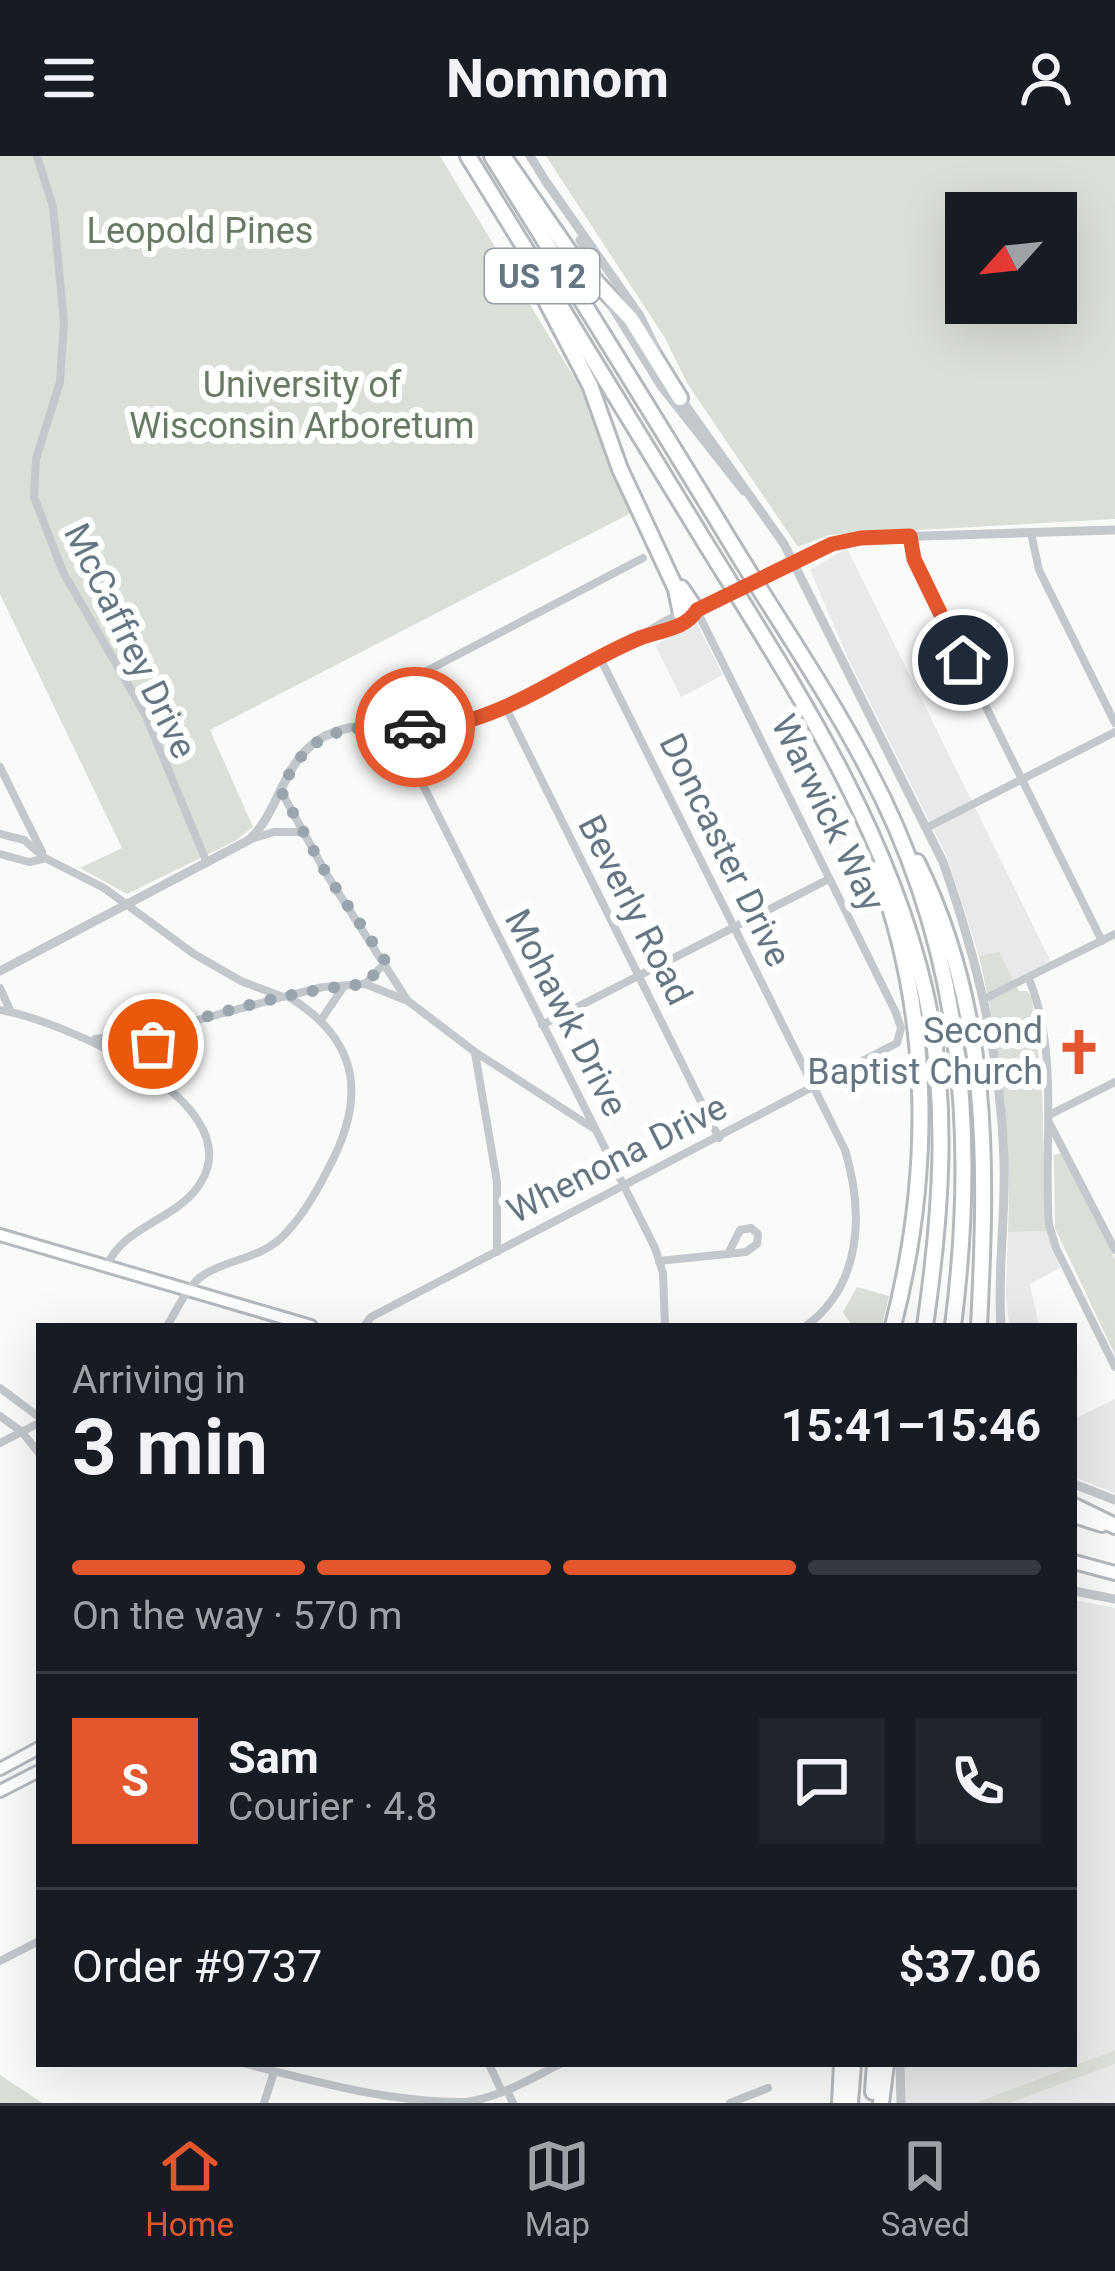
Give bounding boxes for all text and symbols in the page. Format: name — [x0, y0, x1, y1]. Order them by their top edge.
icon: menu — [36, 45, 102, 111]
icon: person — [1013, 45, 1079, 111]
text: Nomnom — [446, 47, 669, 110]
north arrow — [945, 192, 1077, 324]
map controls — [945, 192, 1077, 324]
park label: Leopold Pines — [87, 210, 313, 252]
road number: US 12 — [485, 249, 599, 303]
park label: University of Wisconsin Arboretum — [129, 364, 475, 447]
street label: McCaffrey Drive — [55, 517, 205, 765]
pin — [912, 609, 1014, 711]
icon: home — [930, 627, 996, 693]
courier — [355, 667, 475, 787]
icon: car — [382, 694, 448, 760]
street label: Warwick Way — [762, 708, 894, 918]
street label: Doncaster Drive — [650, 727, 800, 973]
street label: Beverly Road — [569, 808, 701, 1012]
street label: Mohawk Drive — [496, 903, 636, 1123]
pin — [102, 993, 204, 1095]
place label: Second Baptist Church — [807, 1010, 1043, 1093]
icon: bag — [120, 1011, 186, 1077]
church icon: Second Baptist Church — [1054, 1027, 1104, 1077]
street label: Whenona Drive — [500, 1086, 734, 1232]
text: Arriving in — [72, 1357, 246, 1403]
text: 15:41–15:46 — [781, 1399, 1041, 1452]
text: 3 min — [72, 1402, 268, 1493]
text: On the way · 570 m — [72, 1593, 403, 1639]
button: chat — [759, 1718, 885, 1844]
button: phone — [915, 1718, 1041, 1844]
text: Sam — [228, 1731, 319, 1784]
text: S — [121, 1754, 149, 1807]
text: Courier · 4.8 — [228, 1784, 437, 1830]
text: Order #9737 — [72, 1940, 322, 1993]
text: $37.06 — [899, 1940, 1041, 1993]
tab: Home — [145, 2133, 234, 2244]
tab: Map — [524, 2133, 590, 2244]
tab: Saved — [881, 2133, 970, 2244]

